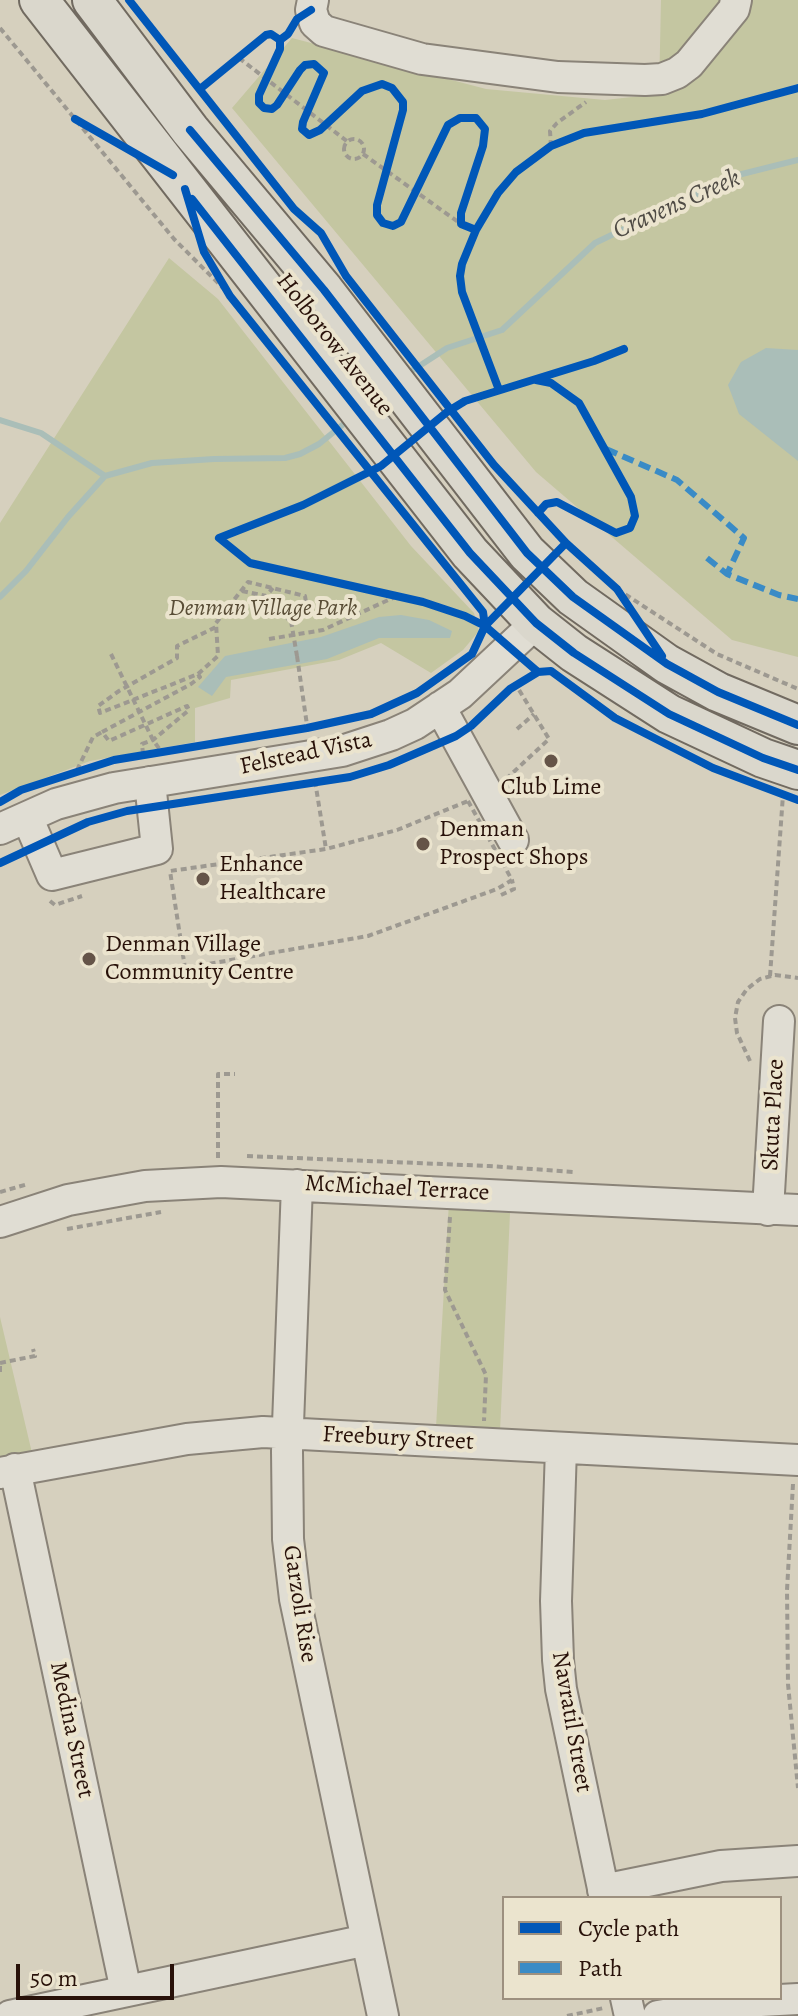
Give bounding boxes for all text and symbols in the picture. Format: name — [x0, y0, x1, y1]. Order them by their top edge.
water label: Cravens Creek — [609, 163, 745, 247]
street label: Holborow Avenue — [269, 268, 399, 422]
park label: Denman Village Park — [169, 595, 357, 623]
street label: Felstead Vista — [237, 726, 375, 782]
marker: Club Lime — [542, 752, 560, 770]
place label: Club Lime — [501, 774, 601, 802]
place label: Denman Prospect Shops — [439, 816, 588, 872]
marker: Denman Prospect Shops — [414, 835, 432, 853]
place label: Enhance Healthcare — [219, 851, 326, 907]
marker: Enhance Healthcare — [194, 870, 212, 888]
place label: Denman Village Community Centre — [105, 931, 294, 987]
marker: Denman Village Community Centre — [80, 950, 98, 968]
street label: Skuta Place — [757, 1058, 791, 1172]
street label: McMichael Terrace — [304, 1170, 490, 1208]
street label: Freebury Street — [322, 1421, 474, 1457]
street label: Garzoli Rise — [276, 1543, 322, 1665]
street label: Navratil Street — [544, 1649, 598, 1795]
street label: Medina Street — [43, 1659, 99, 1801]
legend — [502, 1896, 782, 2000]
text: Cycle path — [578, 1912, 679, 1944]
scale bar — [20, 1948, 178, 1998]
text: Path — [578, 1952, 623, 1984]
text: 50 m — [30, 1962, 78, 1994]

